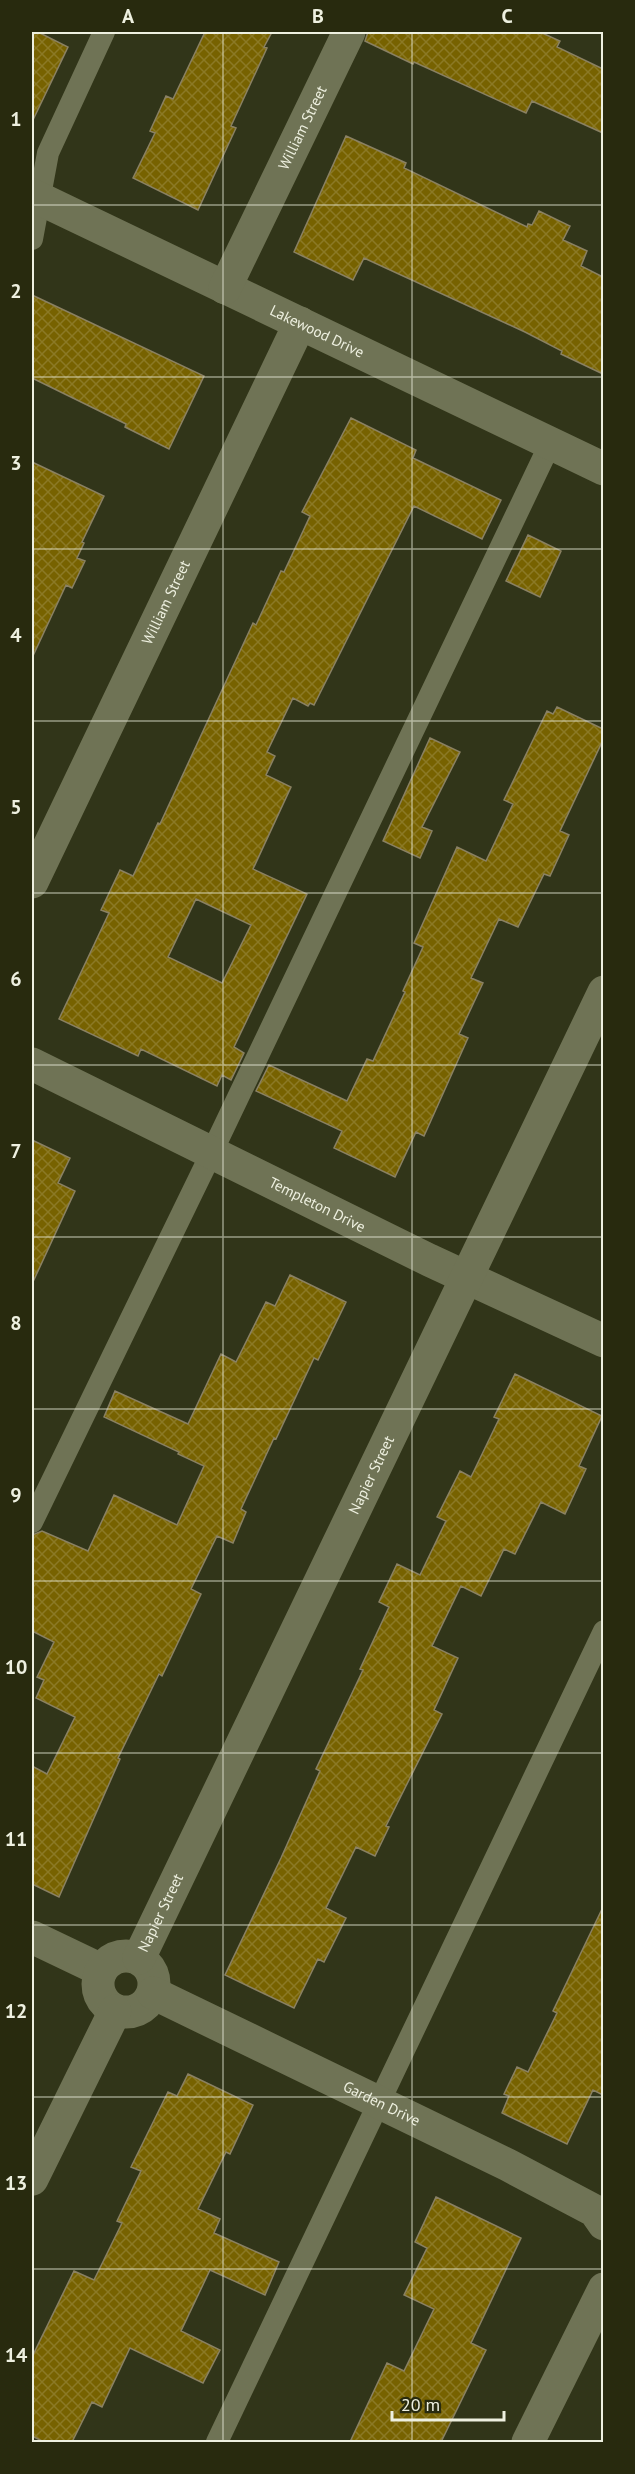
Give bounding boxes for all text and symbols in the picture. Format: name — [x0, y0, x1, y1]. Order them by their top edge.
text: A — [122, 3, 135, 29]
text: B — [312, 3, 324, 29]
text: C — [501, 3, 513, 29]
street label: William Street — [274, 82, 331, 173]
text: 1 — [10, 106, 22, 132]
text: 2 — [10, 278, 22, 304]
street label: Lakewood Drive — [267, 300, 367, 362]
text: 3 — [10, 450, 22, 476]
street label: William Street — [137, 557, 194, 648]
text: 4 — [10, 622, 22, 648]
text: 5 — [10, 794, 22, 820]
text: 6 — [10, 966, 22, 992]
text: 7 — [10, 1138, 22, 1164]
street label: Templeton Drive — [266, 1173, 369, 1236]
text: 8 — [10, 1310, 22, 1336]
street label: Napier Street — [344, 1432, 398, 1517]
text: 9 — [10, 1482, 22, 1508]
text: 10 — [5, 1654, 27, 1680]
text: 11 — [5, 1826, 27, 1852]
street label: Napier Street — [133, 1870, 187, 1955]
text: 12 — [5, 1998, 27, 2024]
street label: Garden Drive — [340, 2077, 423, 2130]
text: 13 — [5, 2170, 27, 2196]
text: 14 — [5, 2342, 28, 2368]
scale bar — [392, 2384, 504, 2422]
text: 20 m — [401, 2393, 440, 2416]

